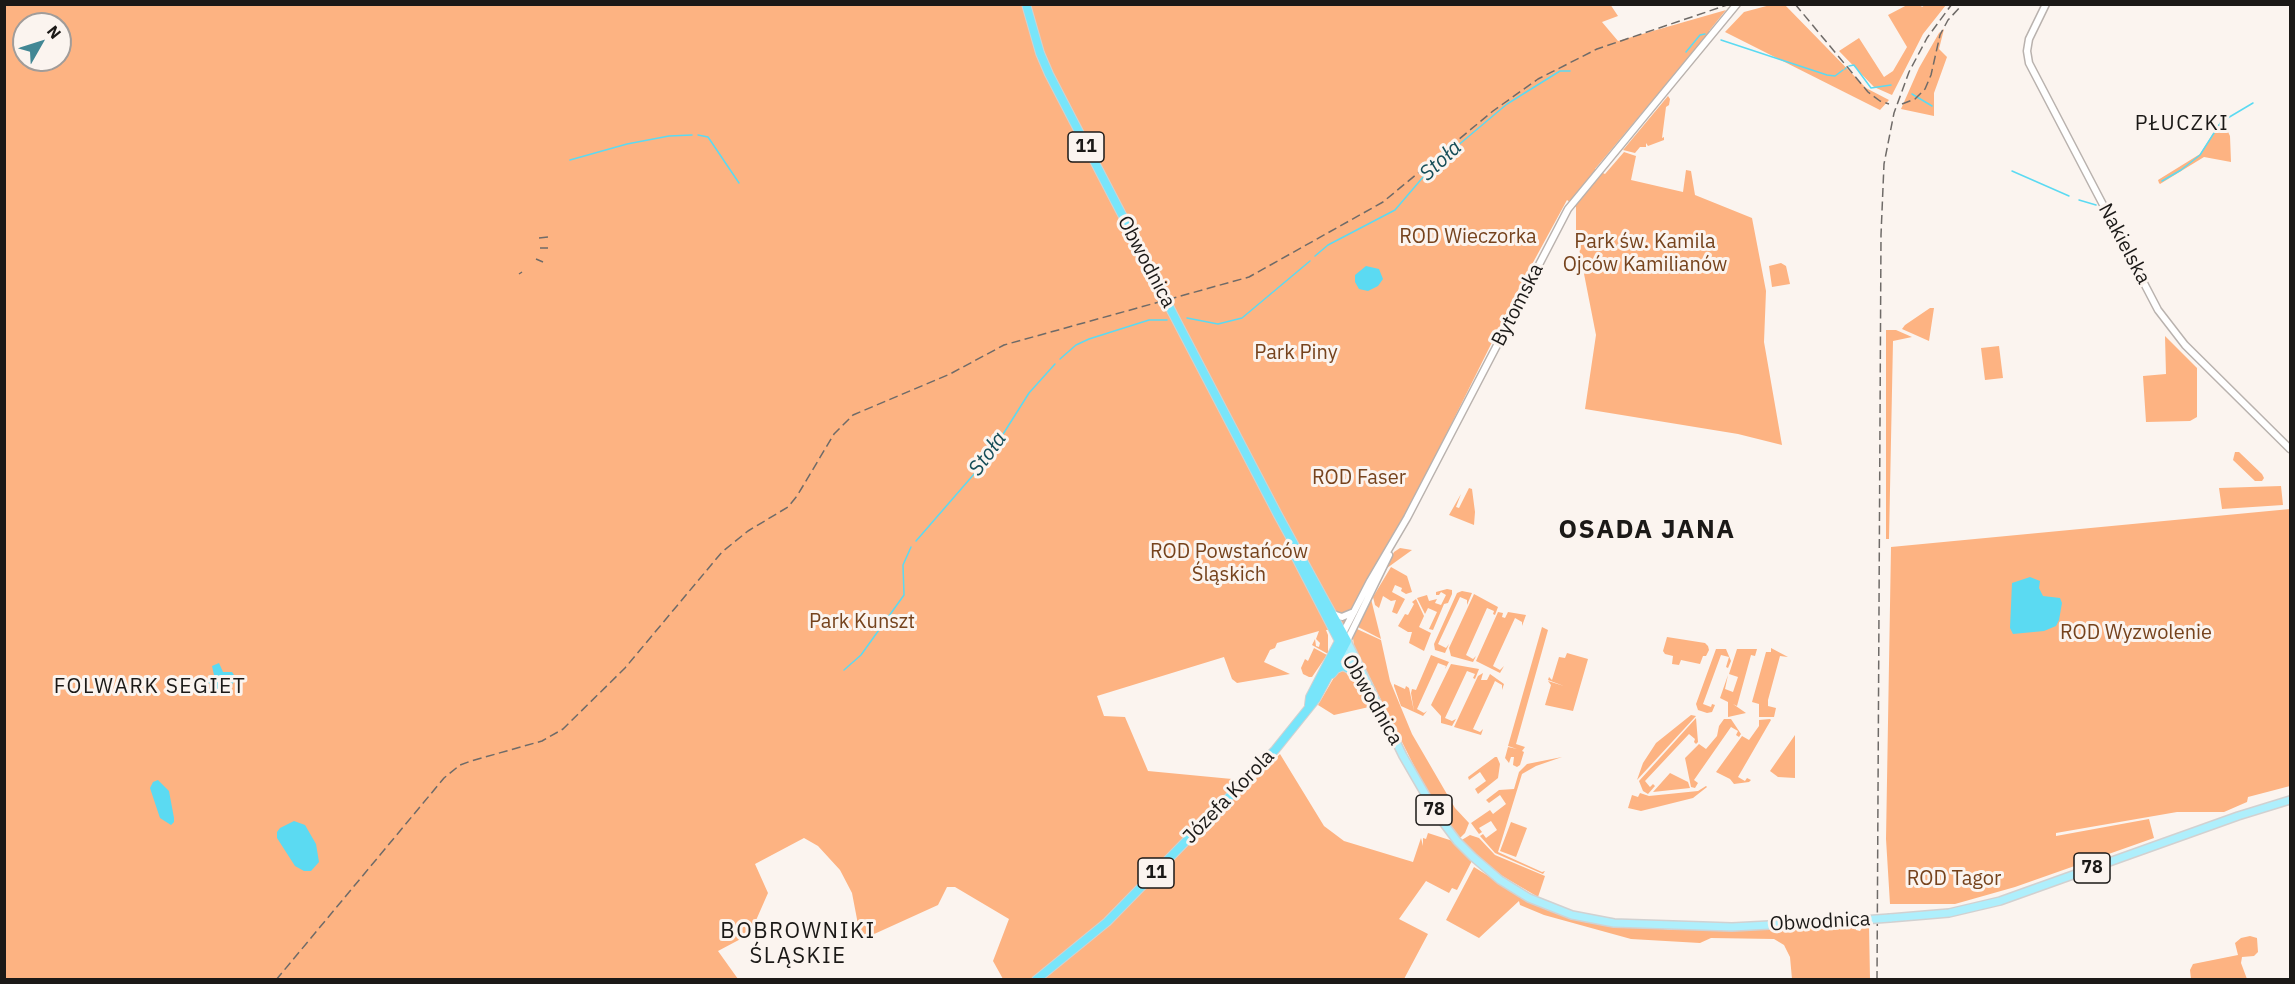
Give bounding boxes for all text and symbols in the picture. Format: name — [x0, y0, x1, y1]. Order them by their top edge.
north arrow — [12, 12, 72, 72]
text: N — [43, 21, 66, 43]
district label: PŁUCZKI — [2135, 111, 2229, 137]
road number: 11 — [1068, 132, 1104, 162]
water label: Stoła — [1415, 135, 1467, 187]
street label: Nakielska — [2093, 200, 2155, 288]
street label: Obwodnica — [1112, 212, 1180, 312]
park label: ROD Wieczorka — [1399, 225, 1537, 249]
park label: Park św. Kamila Ojców Kamilianów — [1563, 230, 1727, 277]
street label: Bytomska — [1487, 260, 1549, 350]
park label: Park Piny — [1254, 341, 1338, 365]
water label: Stoła — [964, 427, 1012, 481]
park label: ROD Faser — [1312, 466, 1406, 490]
district label: OSADA JANA — [1558, 514, 1736, 546]
park label: ROD Powstańców Śląskich — [1150, 540, 1308, 587]
park label: Park Kunszt — [809, 610, 915, 634]
park label: ROD Wyzwolenie — [2060, 621, 2212, 645]
street label: Obwodnica — [1336, 650, 1408, 750]
district label: FOLWARK SEGIET — [54, 674, 246, 700]
street label: Józefa Korola — [1178, 745, 1280, 849]
road number: 78 — [1416, 795, 1452, 825]
road number: 78 — [2074, 853, 2110, 883]
road number: 11 — [1138, 858, 1174, 888]
park label: ROD Tagor — [1907, 867, 2001, 891]
street label: Obwodnica — [1769, 907, 1871, 937]
district label: BOBROWNIKI ŚLĄSKIE — [720, 919, 876, 970]

